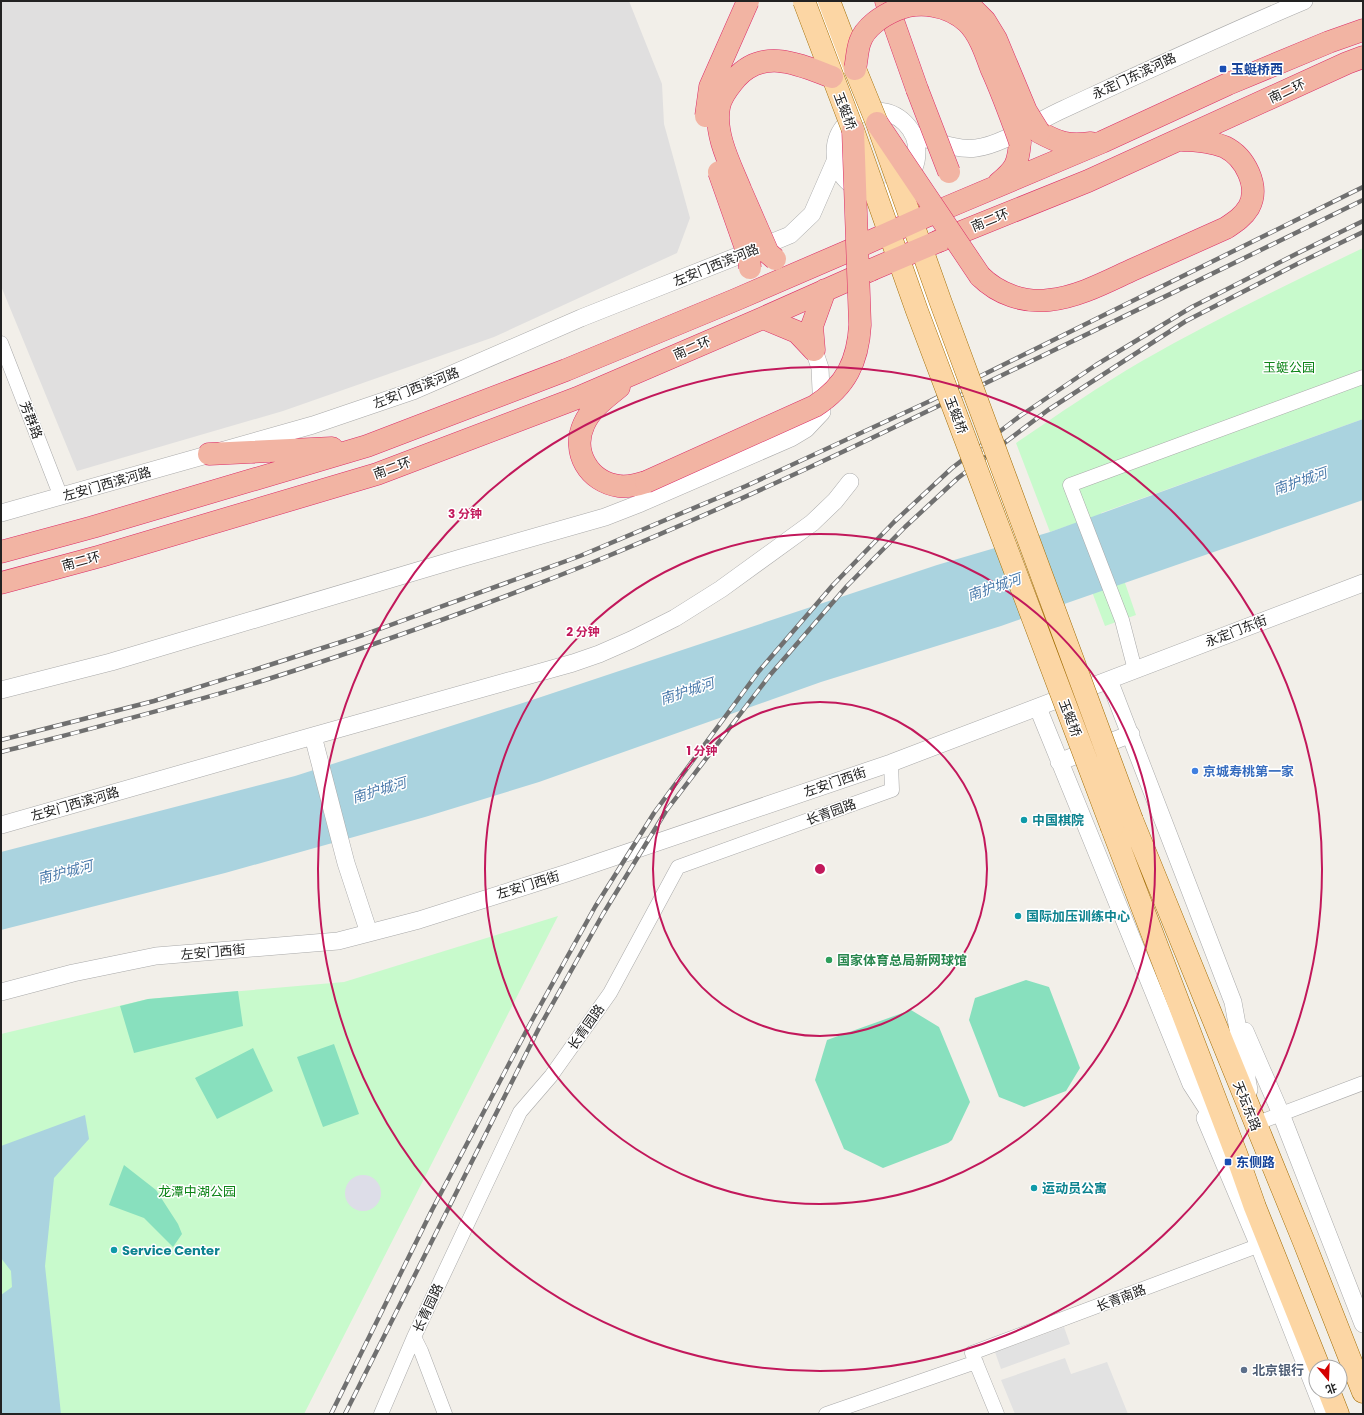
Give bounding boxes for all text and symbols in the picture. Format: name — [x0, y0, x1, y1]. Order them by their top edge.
street label: 永定门东滨河路 — [1089, 48, 1179, 104]
place label: 玉蜓桥西 — [1231, 60, 1283, 79]
marker: 玉蜓桥西 — [1218, 64, 1228, 74]
street label: 南二环 — [1265, 74, 1309, 108]
street label: 玉蜓桥 — [829, 89, 861, 133]
street label: 南二环 — [968, 204, 1012, 236]
street label: 左安门西滨河路 — [670, 239, 762, 291]
street label: 南二环 — [670, 332, 714, 364]
park label: 玉蜓公园 — [1263, 358, 1315, 377]
street label: 左安门西滨河路 — [370, 363, 462, 413]
street label: 玉蜓桥 — [940, 393, 972, 437]
street label: 芳群路 — [15, 398, 47, 442]
street label: 南二环 — [370, 452, 414, 484]
water label: 南护城河 — [1270, 461, 1333, 500]
street label: 左安门西滨河路 — [61, 462, 153, 506]
text: 3 分钟 — [448, 505, 482, 522]
street label: 南二环 — [60, 547, 102, 575]
water label: 南护城河 — [964, 567, 1027, 606]
street label: 永定门东街 — [1202, 610, 1270, 652]
text: 2 分钟 — [566, 623, 600, 640]
water label: 南护城河 — [657, 672, 720, 709]
street label: 玉蜓桥 — [1054, 696, 1086, 740]
text: 1 分钟 — [686, 742, 718, 759]
street label: 左安门西街 — [801, 762, 869, 802]
place label: 京城寿桃第一家 — [1203, 762, 1294, 781]
marker: 京城寿桃第一家 — [1190, 766, 1200, 776]
water label: 南护城河 — [349, 771, 412, 808]
street label: 左安门西滨河路 — [29, 782, 121, 826]
street label: 长青园路 — [803, 794, 859, 830]
place label: 中国棋院 — [1032, 811, 1084, 830]
marker: 中国棋院 — [1019, 815, 1029, 825]
water label: 南护城河 — [35, 855, 97, 888]
centre of rings — [813, 862, 827, 876]
street label: 左安门西街 — [494, 866, 562, 904]
place label: 国际加压训练中心 — [1026, 907, 1130, 926]
marker: 国际加压训练中心 — [1013, 911, 1023, 921]
street label: 左安门西街 — [180, 940, 246, 964]
place label: 国家体育总局新网球馆 — [837, 951, 967, 970]
marker: 国家体育总局新网球馆 — [824, 955, 834, 965]
street label: 长青园路 — [563, 1000, 609, 1054]
street label: 天坛东路 — [1228, 1078, 1266, 1134]
place label: 东侧路 — [1236, 1153, 1275, 1172]
marker: 东侧路 — [1223, 1157, 1233, 1167]
place label: 运动员公寓 — [1042, 1179, 1107, 1198]
park label: 龙潭中湖公园 — [158, 1182, 236, 1201]
marker: 运动员公寓 — [1029, 1183, 1039, 1193]
place label: Service Center — [122, 1241, 220, 1260]
marker: Service Center — [109, 1245, 119, 1255]
street label: 长青园路 — [408, 1280, 448, 1336]
street label: 长青南路 — [1093, 1280, 1149, 1316]
north arrow — [1308, 1359, 1348, 1399]
place label: 北京银行 — [1252, 1361, 1304, 1380]
marker: 北京银行 — [1239, 1365, 1249, 1375]
text: 北 — [1323, 1379, 1339, 1398]

